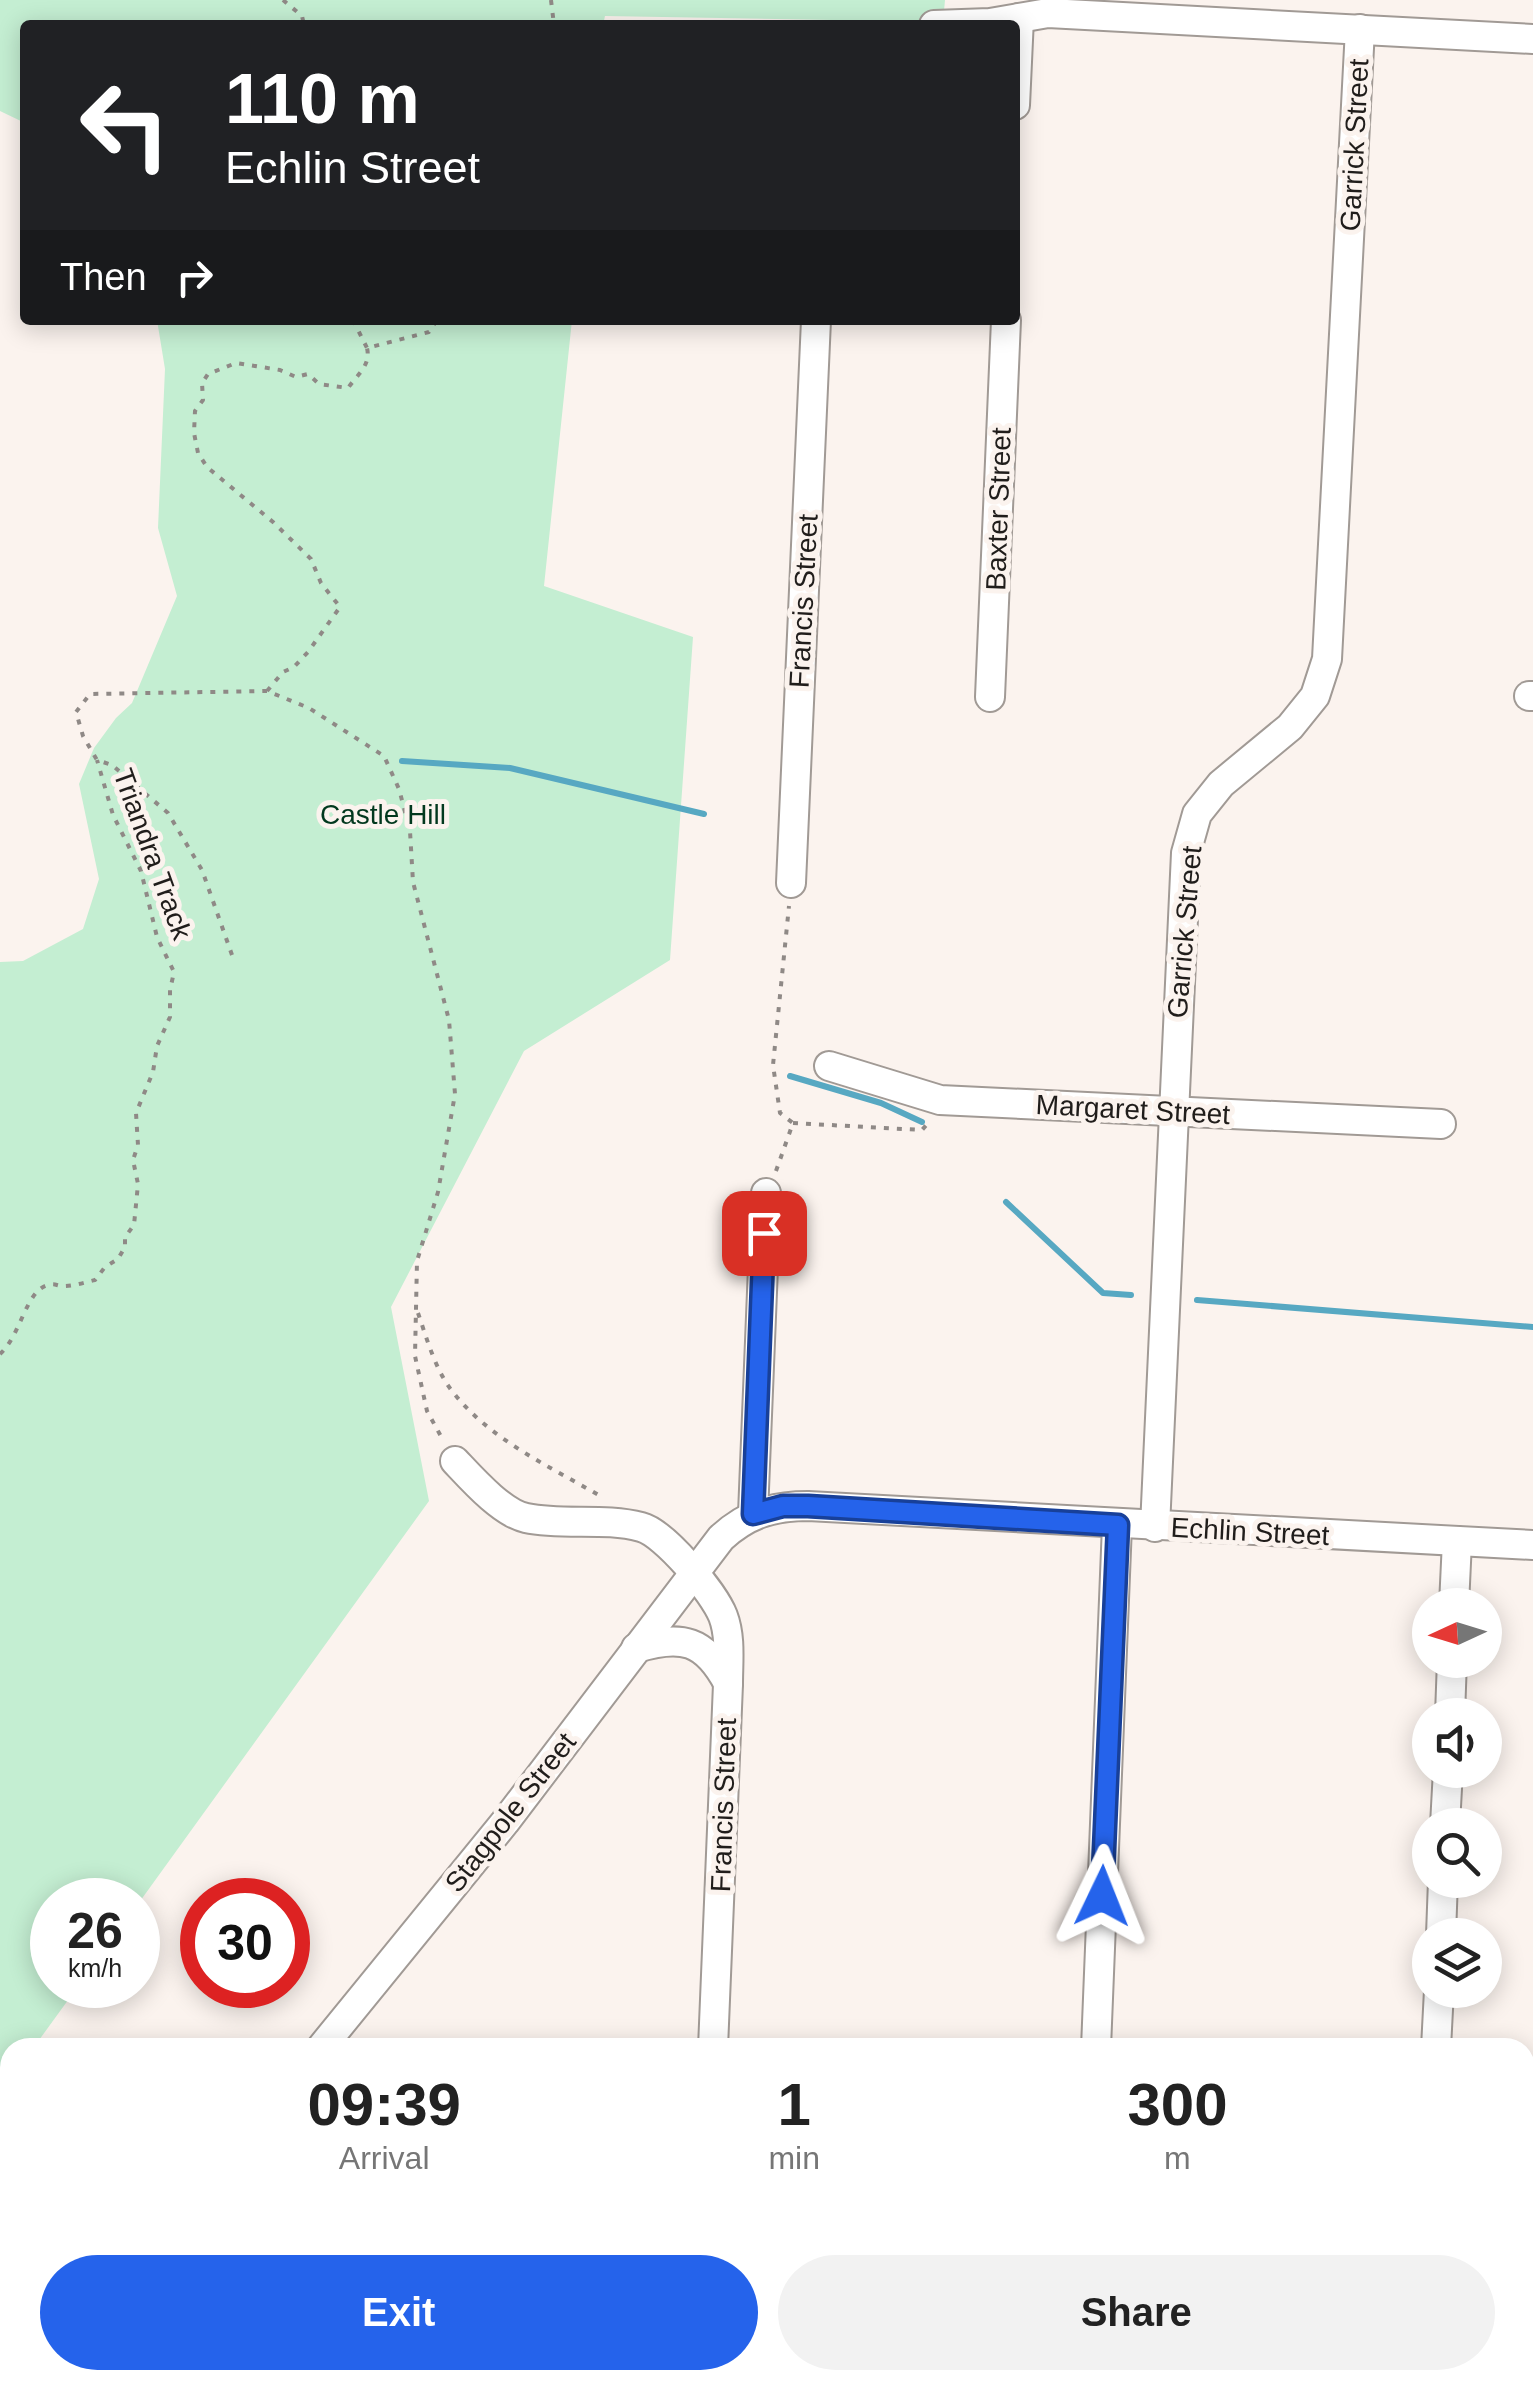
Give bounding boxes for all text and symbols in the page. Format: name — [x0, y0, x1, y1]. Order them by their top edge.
street label: Garrick Street — [1335, 58, 1375, 232]
icon: left — [60, 60, 190, 190]
text: 110 m — [225, 60, 420, 138]
text: Echlin Street — [225, 142, 480, 193]
icon: right — [167, 250, 222, 305]
text: Then — [60, 256, 147, 298]
street label: Baxter Street — [980, 427, 1017, 591]
street label: Francis Street — [783, 513, 824, 689]
street label: Triandra Track — [107, 765, 198, 945]
park label: Castle Hill — [320, 799, 446, 830]
street label: Garrick Street — [1162, 844, 1207, 1019]
street label: Margaret Street — [1035, 1089, 1231, 1130]
pin — [722, 1191, 807, 1276]
icon: arrive — [737, 1206, 792, 1261]
street label: Echlin Street — [1170, 1512, 1330, 1551]
north arrow — [1412, 1588, 1502, 1678]
map controls — [1412, 1588, 1502, 2008]
button: sound — [1412, 1698, 1502, 1788]
street label: Francis Street — [705, 1717, 742, 1893]
street label: Stagpole Street — [439, 1727, 582, 1898]
button: search — [1412, 1808, 1502, 1898]
position arrow — [1050, 1844, 1154, 1948]
speed limit sign: 30 — [180, 1878, 310, 2008]
text: 26 — [67, 1903, 123, 1959]
button: layers — [1412, 1918, 1502, 2008]
text: km/h — [68, 1954, 122, 1982]
text: 09:39 — [307, 2071, 461, 2138]
text: 1 — [777, 2071, 811, 2138]
text: 300 — [1127, 2071, 1228, 2138]
text: Arrival — [339, 2140, 430, 2176]
text: min — [768, 2140, 820, 2176]
text: m — [1164, 2140, 1191, 2176]
button: Exit — [40, 2255, 758, 2370]
button: Share — [778, 2255, 1495, 2370]

